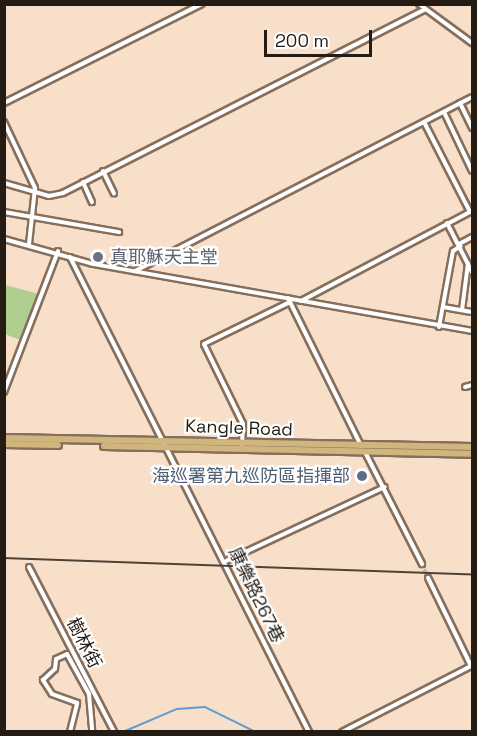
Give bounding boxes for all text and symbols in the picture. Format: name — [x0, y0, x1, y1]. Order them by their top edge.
scale bar — [267, 18, 375, 56]
text: 200 m — [275, 29, 329, 52]
place label: 真耶穌天主堂 — [110, 246, 218, 268]
marker: 真耶穌天主堂 — [91, 250, 105, 264]
street label: Kangle Road — [185, 415, 293, 441]
place label: 海巡署第九巡防區指揮部 — [152, 465, 350, 487]
marker: 海巡署第九巡防區指揮部 — [355, 469, 369, 483]
street label: 康樂路267巷 — [224, 544, 288, 646]
street label: 樹林街 — [62, 614, 106, 672]

